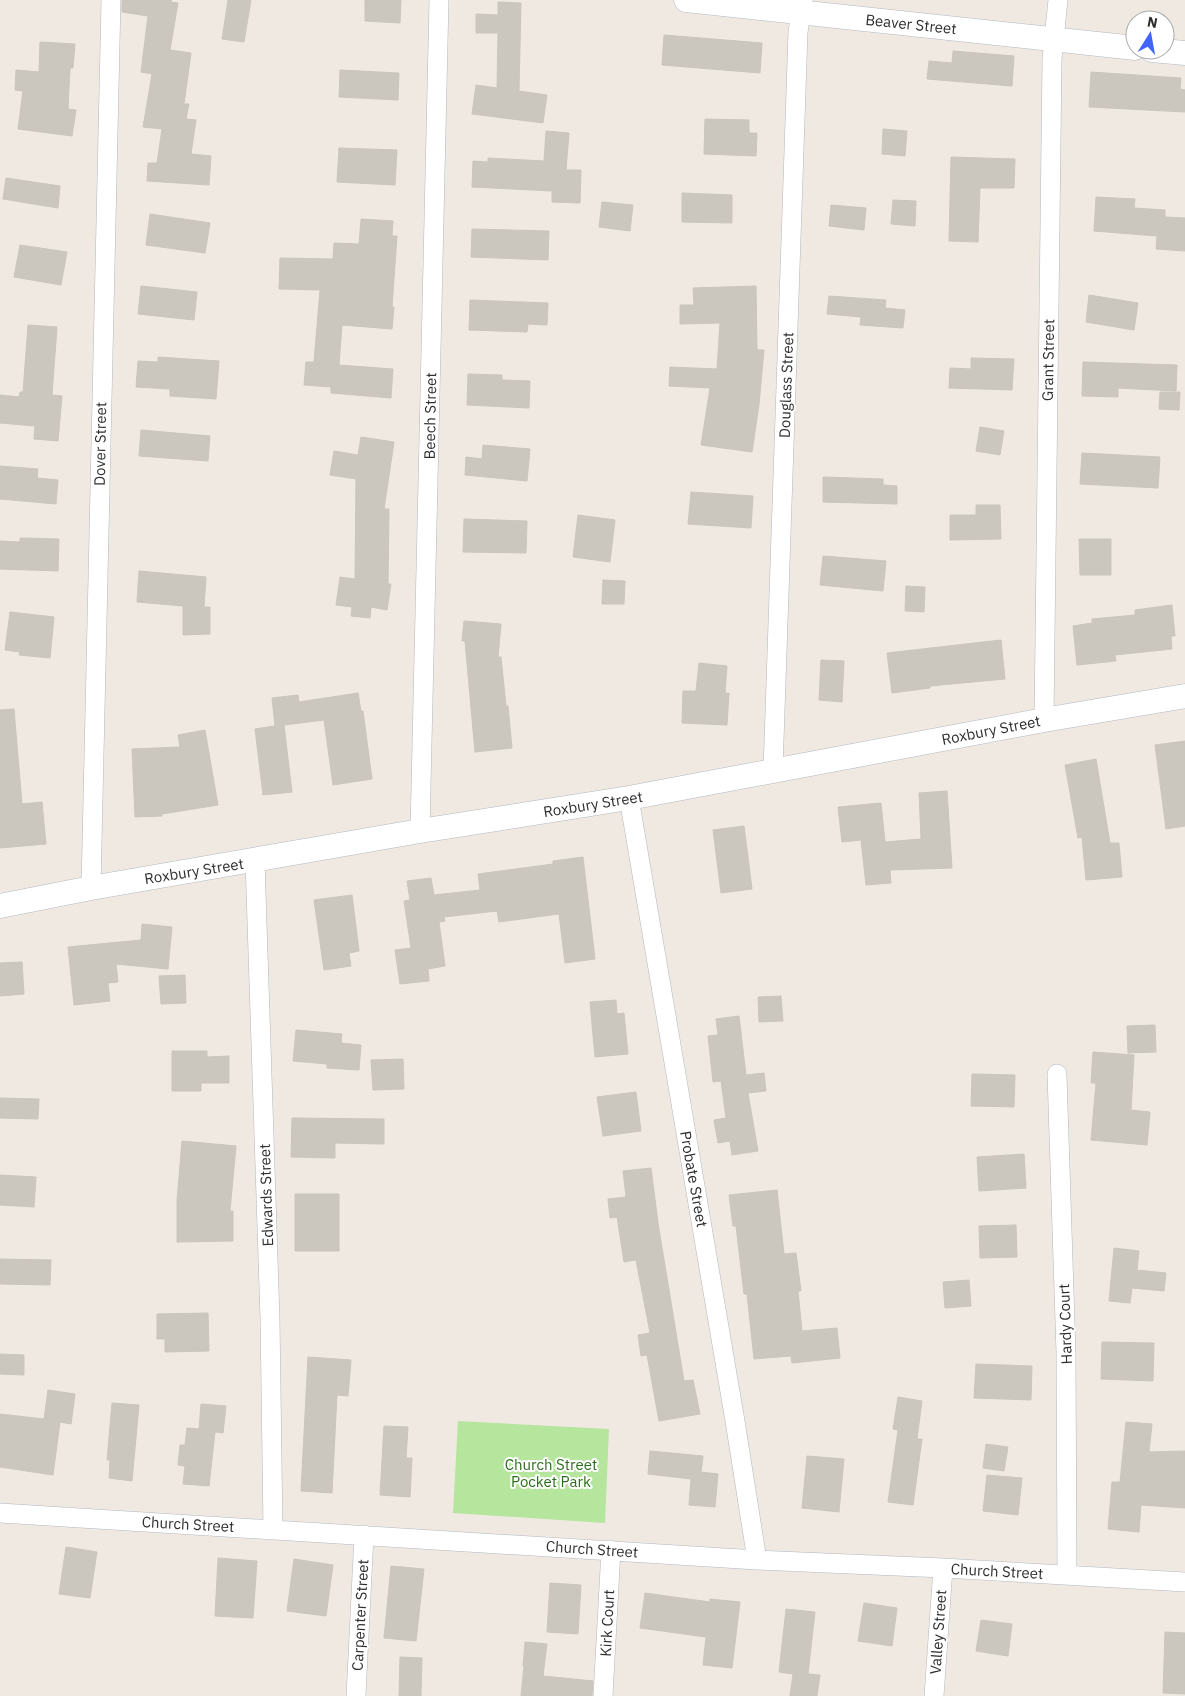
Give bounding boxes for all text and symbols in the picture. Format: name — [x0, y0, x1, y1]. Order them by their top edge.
street label: Beaver Street — [864, 10, 958, 38]
north arrow — [1125, 10, 1175, 60]
text: N — [1146, 12, 1159, 32]
street label: Grant Street — [1038, 319, 1058, 401]
street label: Douglass Street — [775, 332, 797, 438]
street label: Beech Street — [420, 372, 440, 460]
street label: Dover Street — [90, 402, 110, 486]
street label: Roxbury Street — [940, 711, 1042, 749]
street label: Roxbury Street — [542, 787, 644, 821]
street label: Roxbury Street — [143, 854, 245, 888]
street label: Probate Street — [676, 1129, 712, 1229]
street label: Edwards Street — [255, 1143, 277, 1247]
street label: Hardy Court — [1054, 1283, 1076, 1365]
park label: Church Street Pocket Park — [505, 1455, 597, 1491]
street label: Church Street — [141, 1512, 235, 1536]
street label: Church Street — [545, 1536, 639, 1562]
street label: Carpenter Street — [348, 1559, 372, 1671]
street label: Church Street — [950, 1559, 1044, 1583]
street label: Kirk Court — [596, 1589, 618, 1657]
street label: Valley Street — [926, 1589, 950, 1675]

